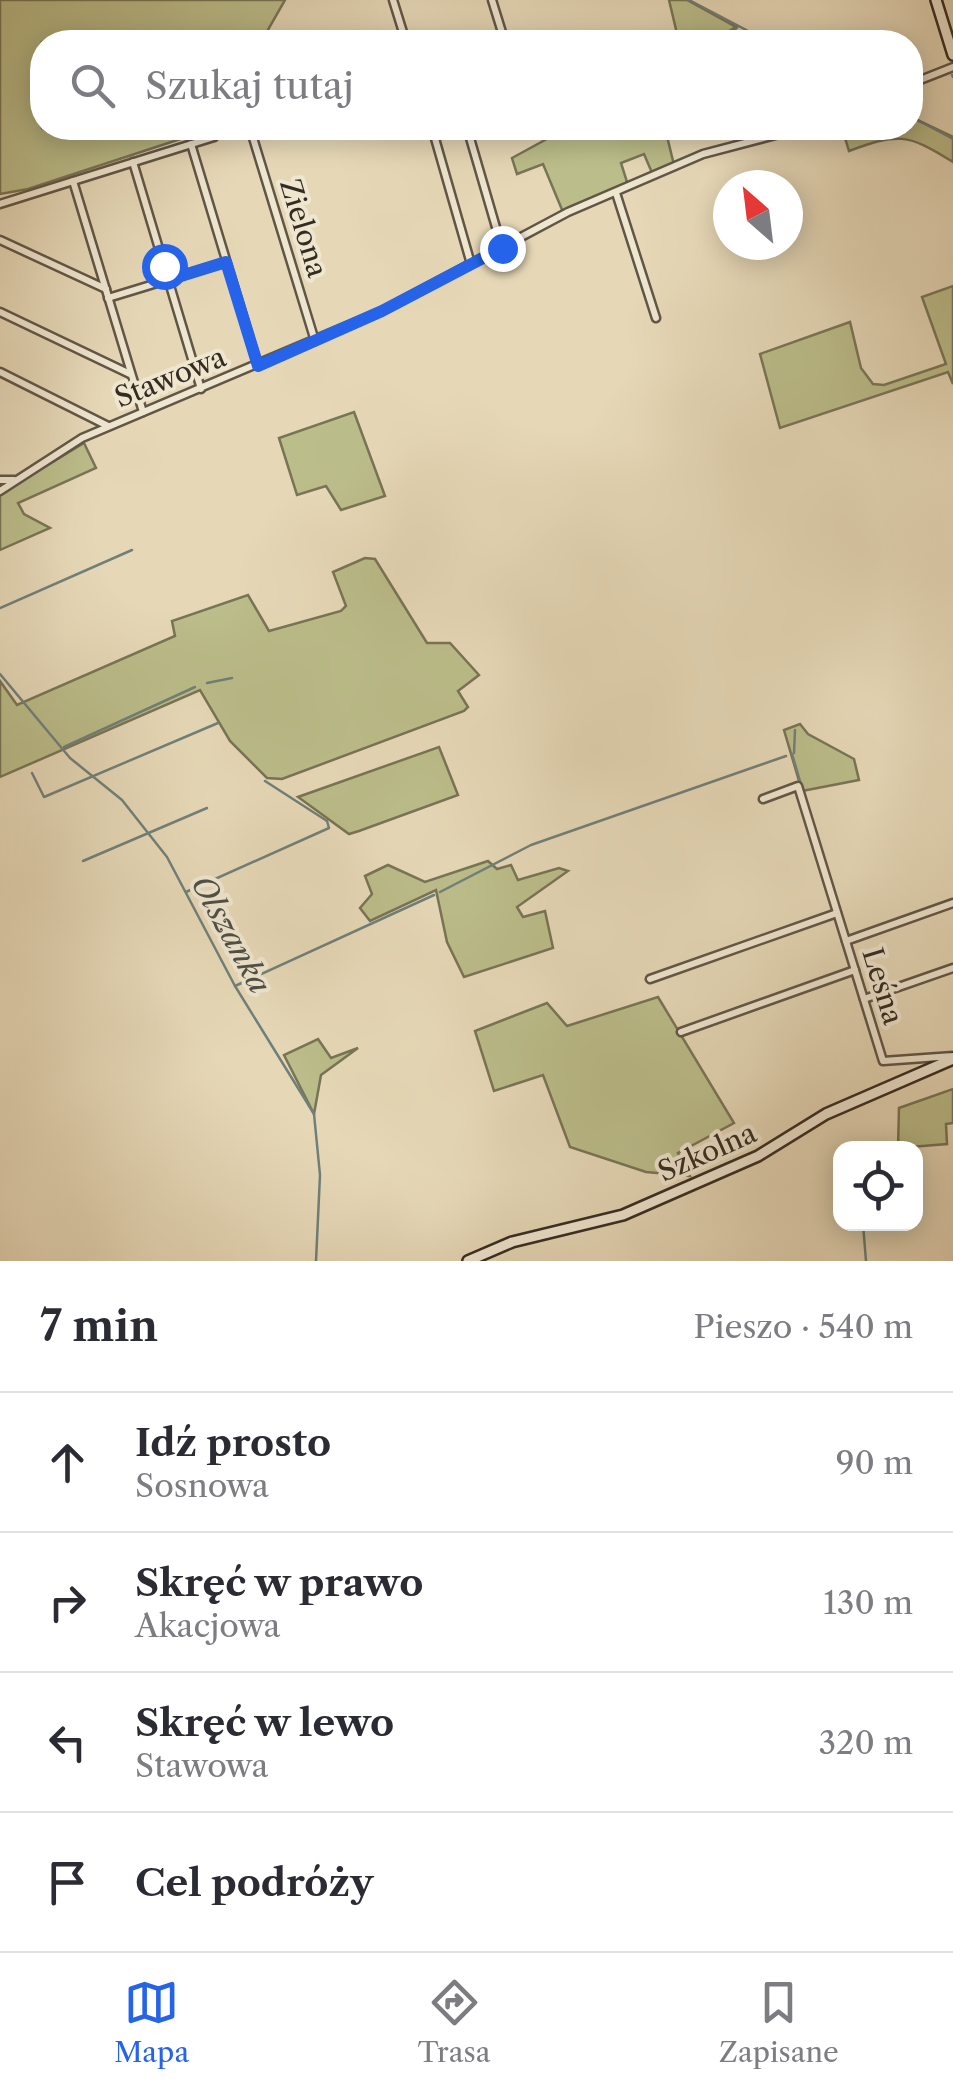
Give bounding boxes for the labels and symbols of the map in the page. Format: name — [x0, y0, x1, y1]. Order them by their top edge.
north arrow — [713, 170, 803, 260]
street label: Zielona — [273, 175, 335, 281]
route end — [480, 226, 526, 272]
route start — [142, 244, 188, 290]
street label: Stawowa — [110, 339, 231, 415]
water label: Olszanka — [183, 868, 279, 1000]
street label: Leśna — [855, 943, 911, 1029]
street label: Szkolna — [653, 1115, 762, 1189]

